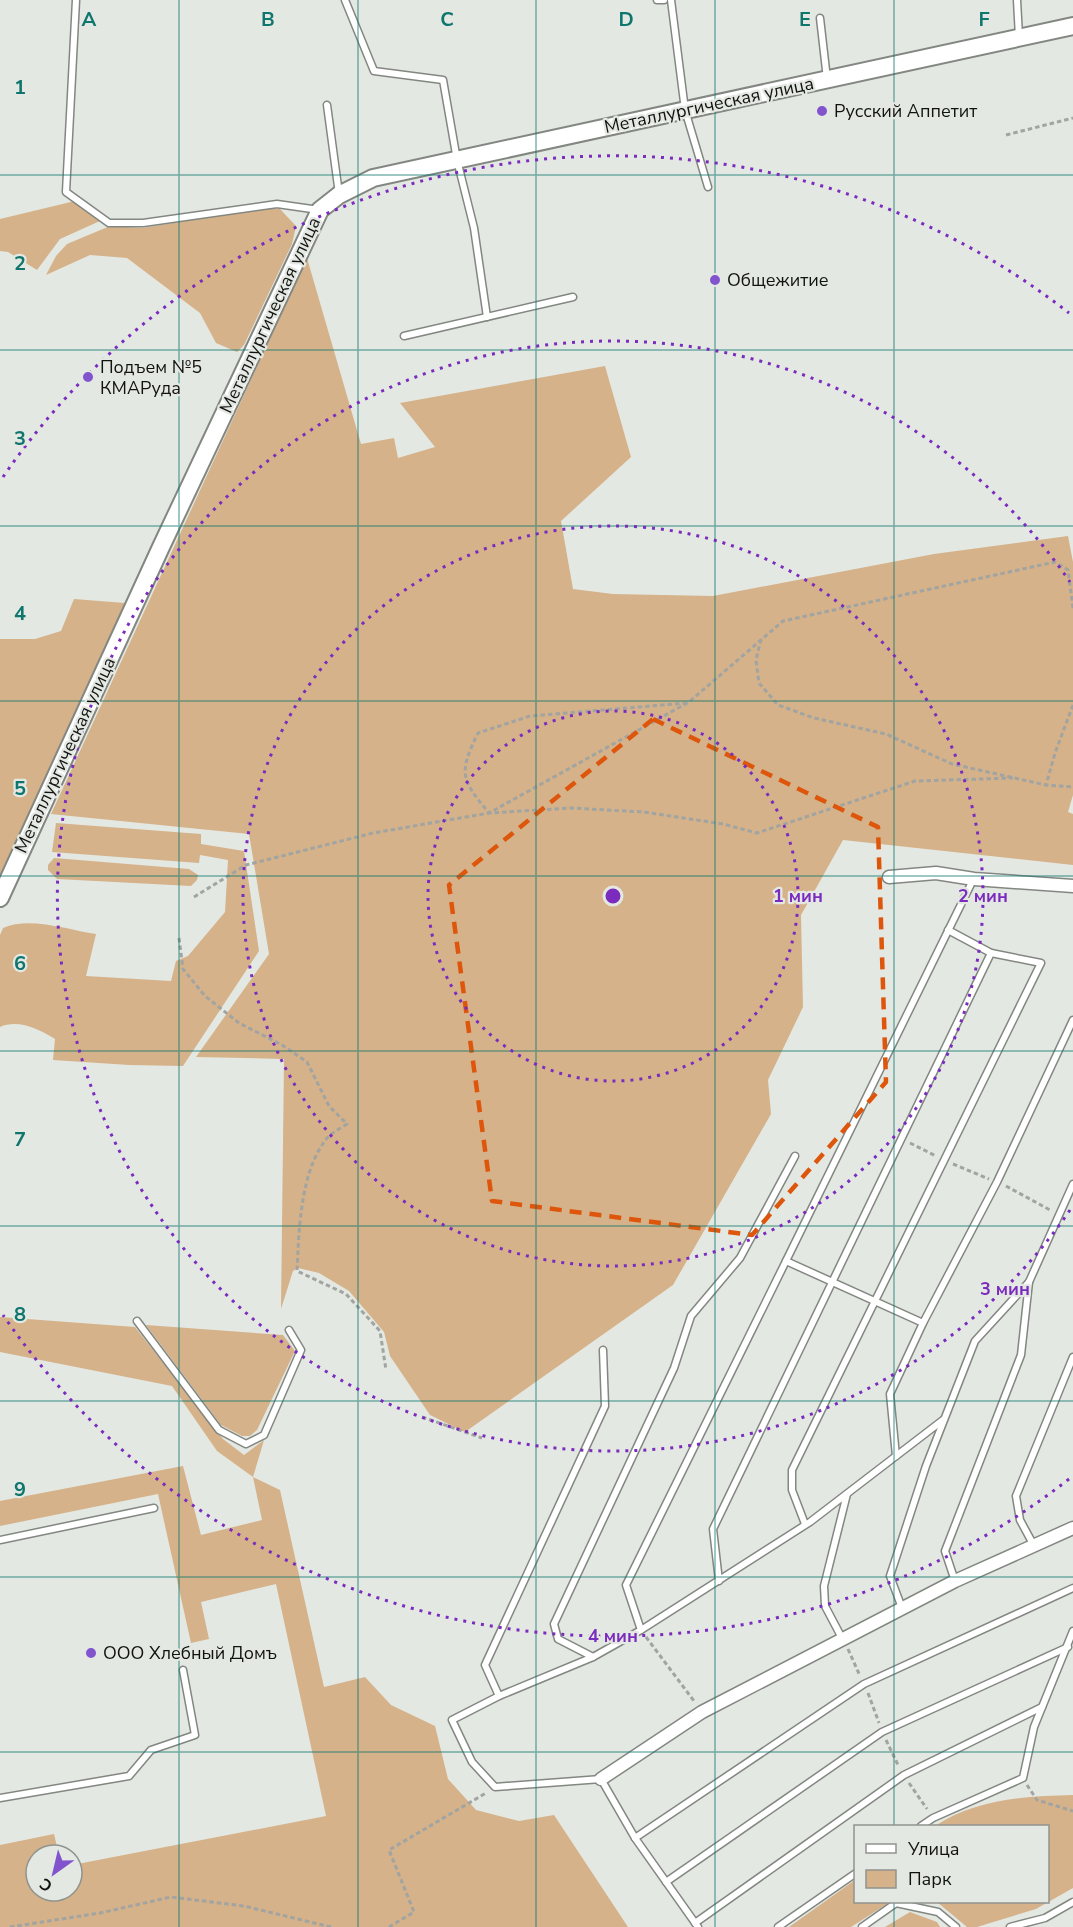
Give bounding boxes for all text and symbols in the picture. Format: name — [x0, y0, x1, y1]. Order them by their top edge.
text: A — [82, 6, 97, 33]
text: B — [261, 6, 275, 33]
text: C — [440, 6, 454, 33]
text: D — [618, 6, 634, 33]
text: E — [799, 6, 811, 33]
text: F — [978, 6, 990, 33]
street label: Металлургическая улица — [602, 71, 816, 139]
text: 1 — [14, 74, 26, 101]
place label: Русский Аппетит — [834, 99, 977, 123]
marker: Русский Аппетит — [815, 104, 829, 118]
street label: Металлургическая улица — [214, 213, 326, 417]
text: 2 — [14, 250, 26, 277]
place label: Общежитие — [727, 268, 828, 292]
marker: Общежитие — [708, 273, 722, 287]
place label: Подъем №5 КМАРуда — [100, 355, 202, 400]
marker: Подъем №5 КМАРуда — [81, 370, 95, 384]
text: 3 — [14, 425, 26, 452]
text: 4 — [14, 600, 26, 627]
street label: Металлургическая улица — [9, 653, 121, 857]
text: 5 — [14, 775, 26, 802]
text: 1 мин — [773, 884, 823, 908]
text: 2 мин — [958, 884, 1008, 908]
centre of rings — [603, 886, 623, 906]
text: 6 — [14, 950, 26, 977]
text: 7 — [14, 1126, 26, 1153]
text: 3 мин — [980, 1277, 1030, 1301]
text: 8 — [14, 1301, 26, 1328]
text: 9 — [14, 1476, 26, 1503]
text: 4 мин — [588, 1624, 638, 1648]
place label: ООО Хлебный Домъ — [103, 1641, 277, 1665]
marker: ООО Хлебный Домъ — [84, 1646, 98, 1660]
legend — [854, 1825, 1049, 1903]
text: Улица — [907, 1837, 959, 1861]
north arrow — [24, 1843, 84, 1903]
text: Парк — [908, 1867, 952, 1891]
text: С — [35, 1872, 57, 1897]

